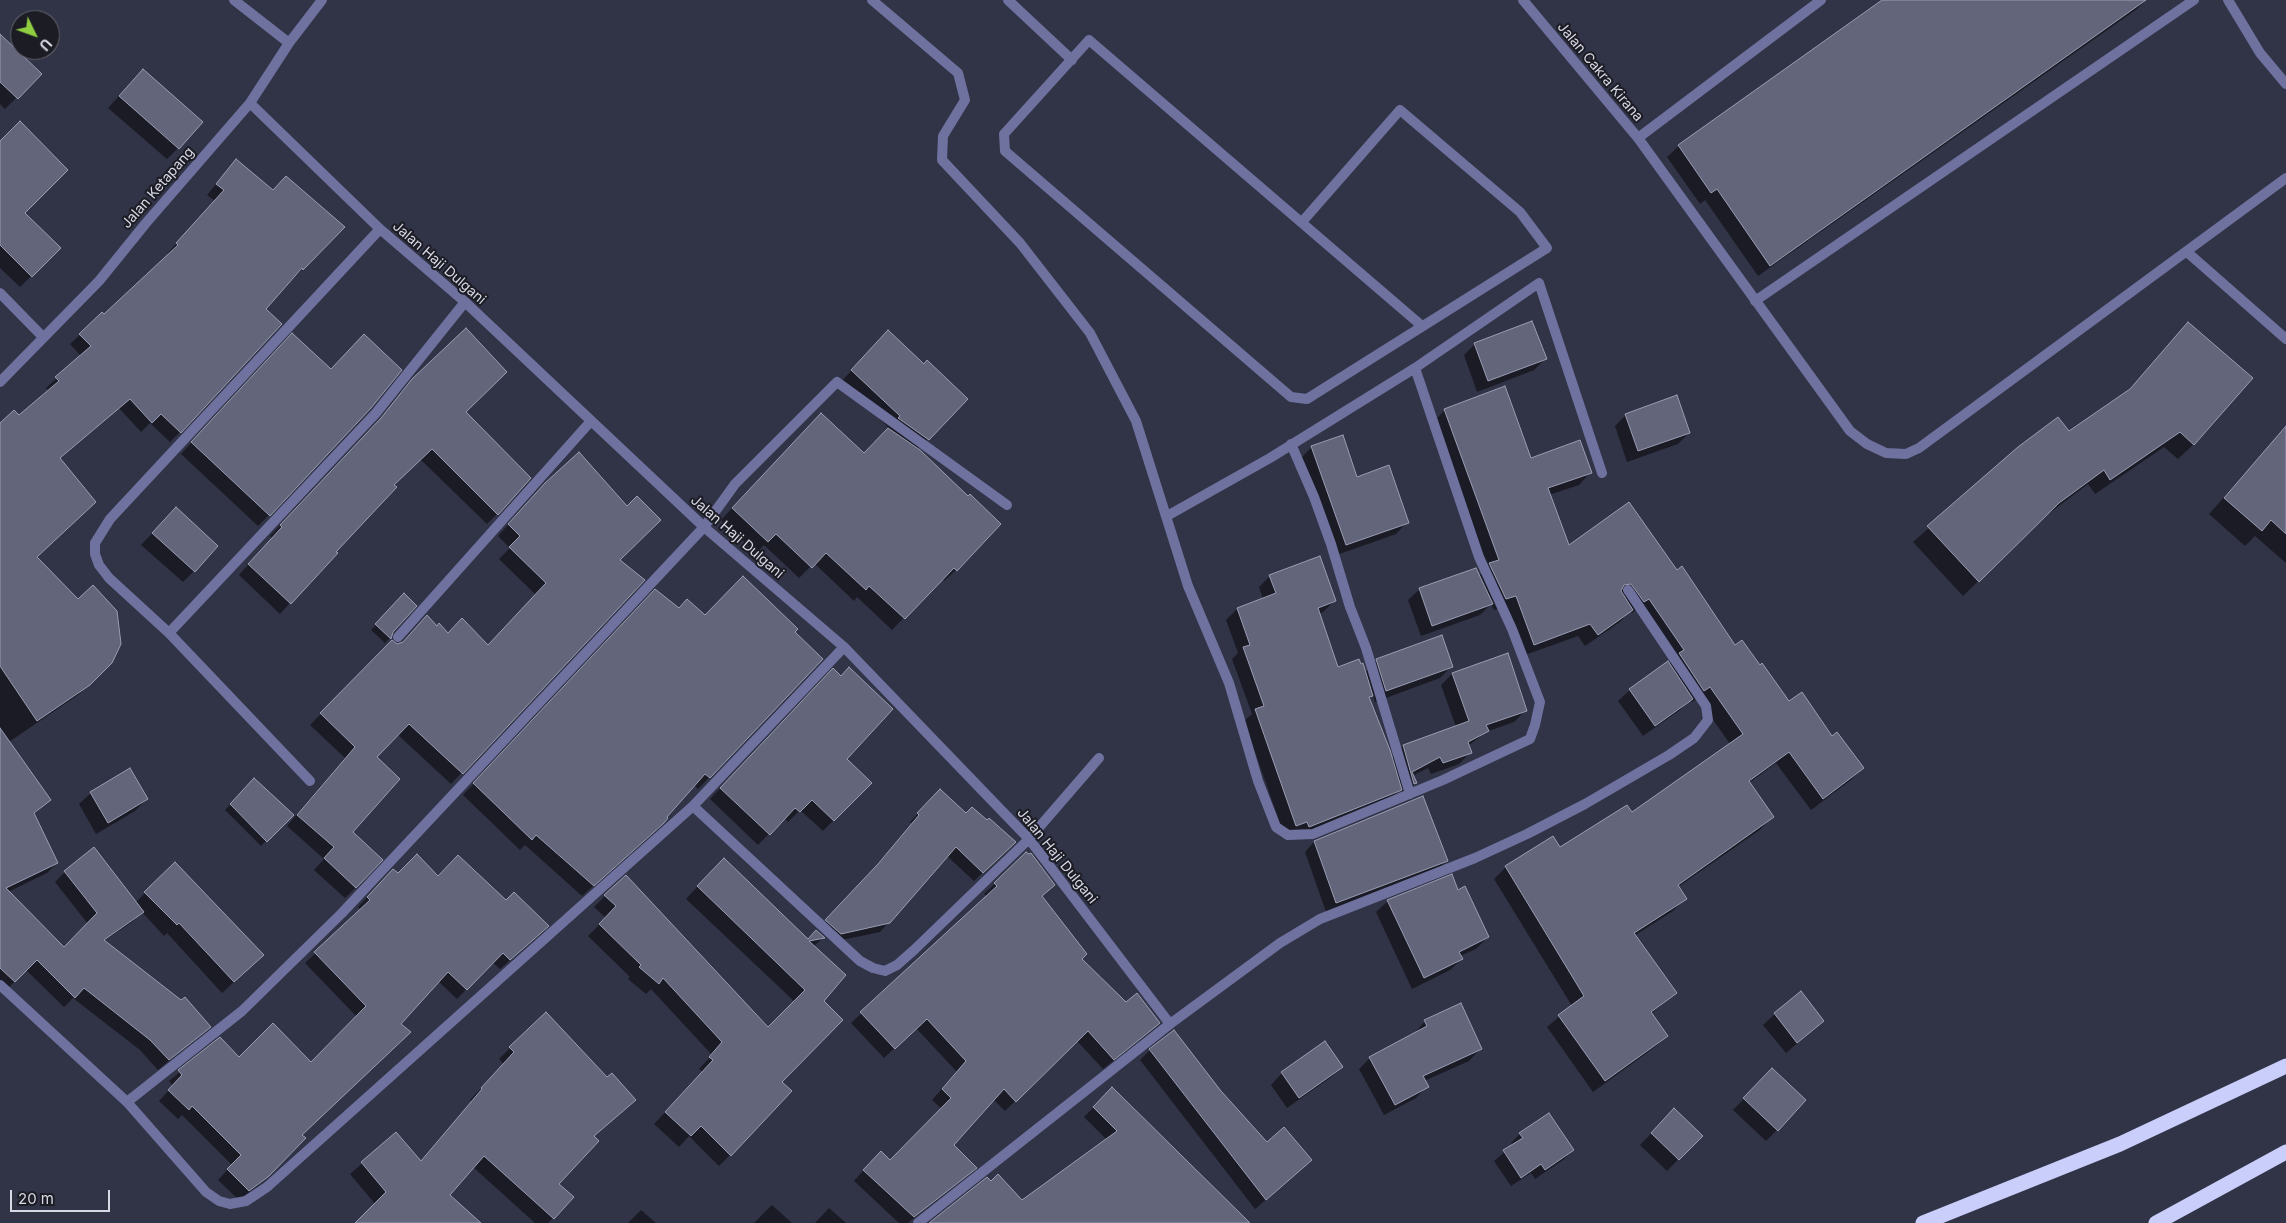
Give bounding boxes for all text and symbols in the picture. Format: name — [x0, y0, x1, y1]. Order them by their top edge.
north arrow — [10, 10, 60, 60]
street label: Jalan Cakra Kirana — [1554, 19, 1646, 125]
text: U — [36, 35, 56, 54]
street label: Jalan Ketapang — [118, 144, 198, 232]
street label: Jalan Haji Dulgani — [389, 218, 489, 308]
street label: Jalan Haji Dulgani — [687, 492, 787, 582]
street label: Jalan Haji Dulgani — [1013, 805, 1101, 907]
scale bar — [12, 1180, 112, 1212]
text: 20 m — [18, 1189, 54, 1208]

